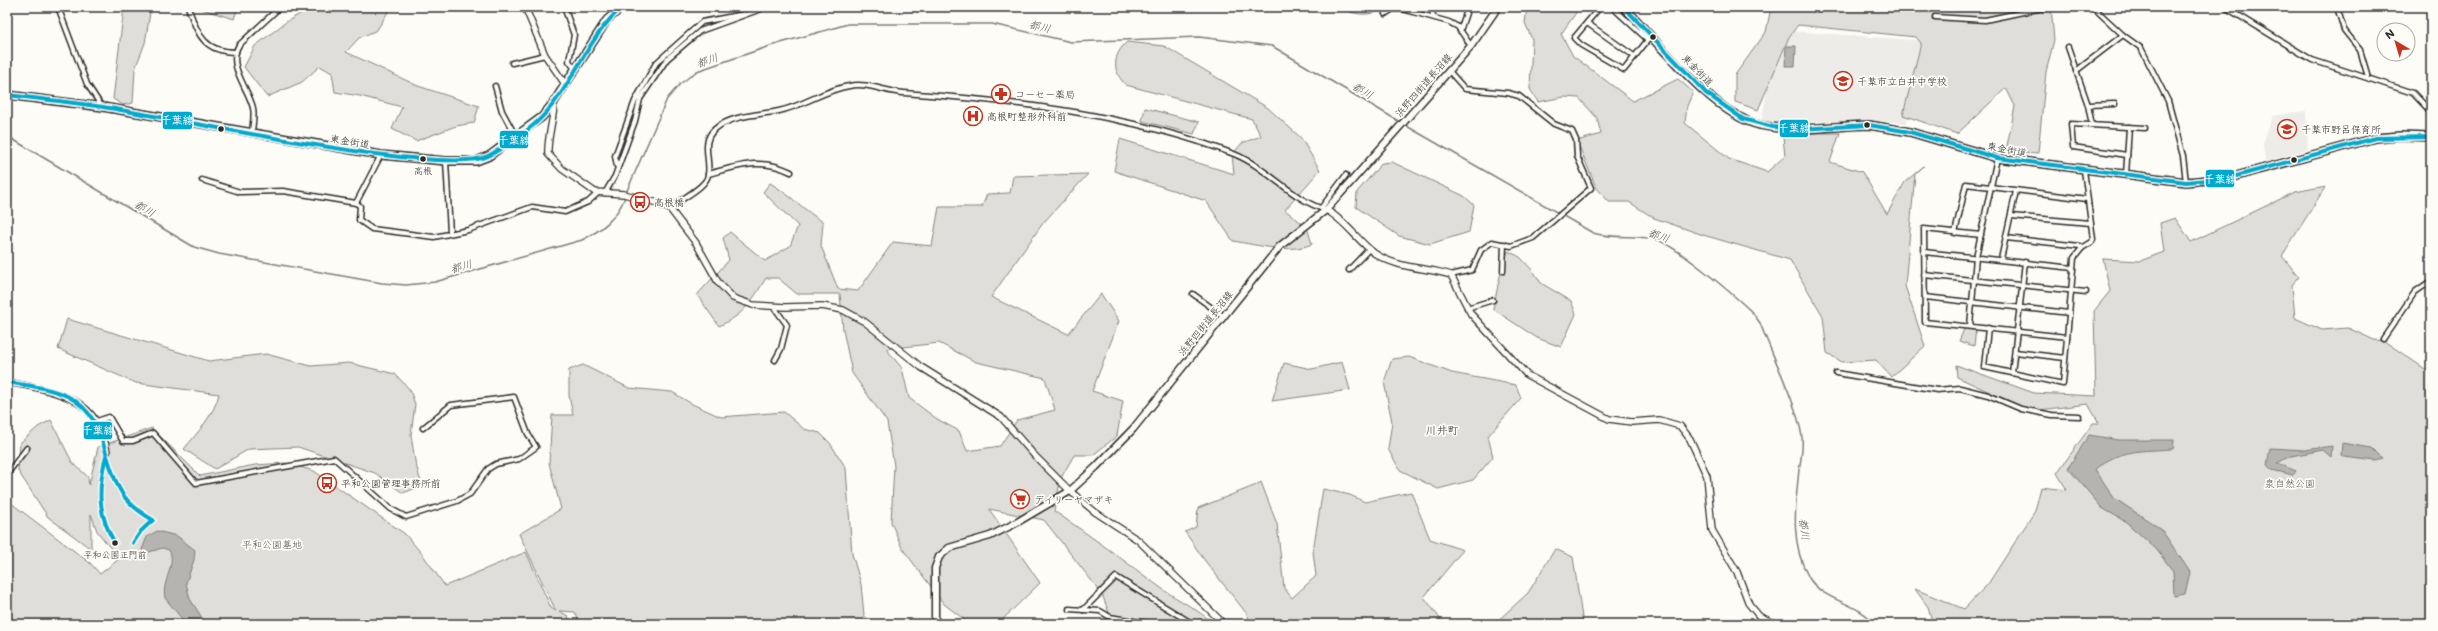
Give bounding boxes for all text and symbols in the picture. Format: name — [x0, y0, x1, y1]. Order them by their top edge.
water label: 都川 — [1028, 16, 1052, 36]
north arrow — [2376, 22, 2416, 62]
text: N — [2382, 25, 2397, 42]
unlabelled marker — [1648, 32, 1658, 42]
water label: 都川 — [694, 49, 720, 71]
street label: 浜野四街道長沼線 — [1391, 50, 1455, 120]
street label: 東金街道 — [1679, 51, 1717, 89]
school or university icon: 千葉市立白井中学校 — [1832, 70, 1854, 92]
place label: 千葉市立白井中学校 — [1857, 74, 1947, 88]
water label: 都川 — [1350, 78, 1376, 102]
pharmacy icon: コーセー薬局 — [990, 83, 1012, 105]
place label: コーセー薬局 — [1015, 87, 1075, 101]
hospital icon: 高根町整形外科前 — [962, 105, 984, 127]
place label: 高根町整形外科前 — [987, 109, 1067, 123]
line badge: 千葉線 — [162, 111, 193, 130]
text: 千葉線 — [161, 112, 194, 127]
school or university icon: 千葉市野呂保育所 — [2276, 118, 2298, 140]
line badge: 千葉線 — [1779, 119, 1809, 138]
text: 千葉線 — [1778, 120, 1811, 135]
unlabelled marker — [1862, 120, 1872, 130]
place label: 千葉市野呂保育所 — [2301, 122, 2381, 136]
unlabelled marker — [216, 124, 226, 134]
line badge: 千葉線 — [499, 130, 529, 149]
street label: 東金街道 — [329, 131, 371, 151]
text: 千葉線 — [498, 132, 531, 147]
street label: 東金街道 — [1986, 138, 2028, 160]
marker: 高根 — [418, 154, 428, 164]
unlabelled marker — [2289, 155, 2299, 165]
place label: 高根 — [414, 165, 432, 176]
line badge: 千葉線 — [2205, 169, 2235, 188]
text: 千葉線 — [2204, 171, 2237, 186]
bus stop icon: 高根橋 — [629, 191, 651, 213]
place label: 高根橋 — [654, 195, 684, 209]
water label: 都川 — [132, 196, 158, 220]
water label: 都川 — [1646, 224, 1672, 246]
water label: 都川 — [448, 256, 474, 276]
street label: 浜野四街道長沼線 — [1174, 288, 1236, 358]
line badge: 千葉線 — [83, 421, 113, 440]
text: 千葉線 — [82, 422, 115, 437]
district label: 川井町 — [1426, 422, 1459, 437]
bus stop icon: 平和公園管理事務所前 — [316, 472, 338, 494]
place label: 平和公園管理事務所前 — [341, 476, 441, 490]
park label: 泉自然公園 — [2265, 476, 2315, 490]
supermarket icon: デイリーヤマザキ — [1009, 488, 1031, 510]
place label: デイリーヤマザキ — [1034, 492, 1114, 506]
water label: 都川 — [1796, 517, 1814, 541]
park label: 平和公園墓地 — [242, 537, 302, 551]
marker: 平和公園正門前 — [110, 538, 120, 548]
place label: 平和公園正門前 — [83, 549, 147, 560]

